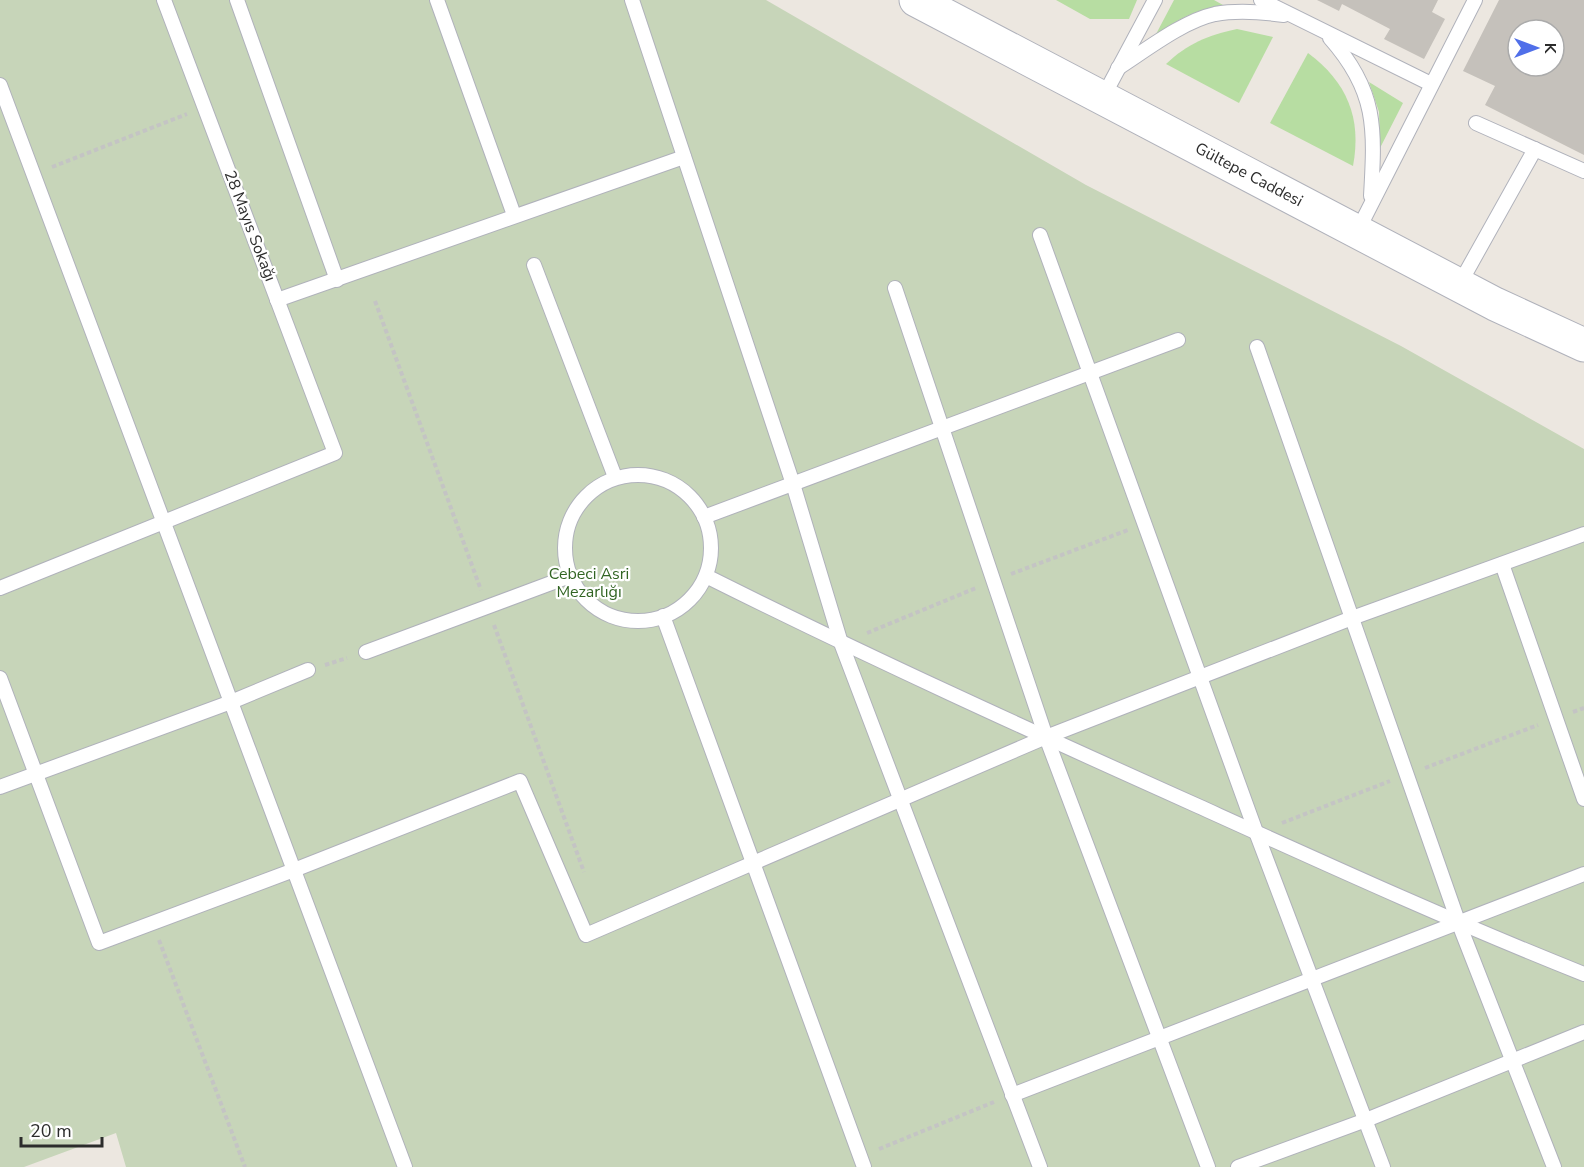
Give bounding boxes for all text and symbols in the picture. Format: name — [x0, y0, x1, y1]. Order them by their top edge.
north arrow — [1506, 18, 1566, 78]
text: K — [1539, 43, 1561, 55]
street label: Gültepe Caddesi — [1191, 137, 1307, 212]
street label: 28 Mayıs Sokağı — [219, 167, 281, 285]
park label: Cebeci Asri Mezarlığı — [549, 563, 629, 603]
scale bar — [21, 1110, 102, 1148]
text: 20 m — [30, 1119, 72, 1143]

